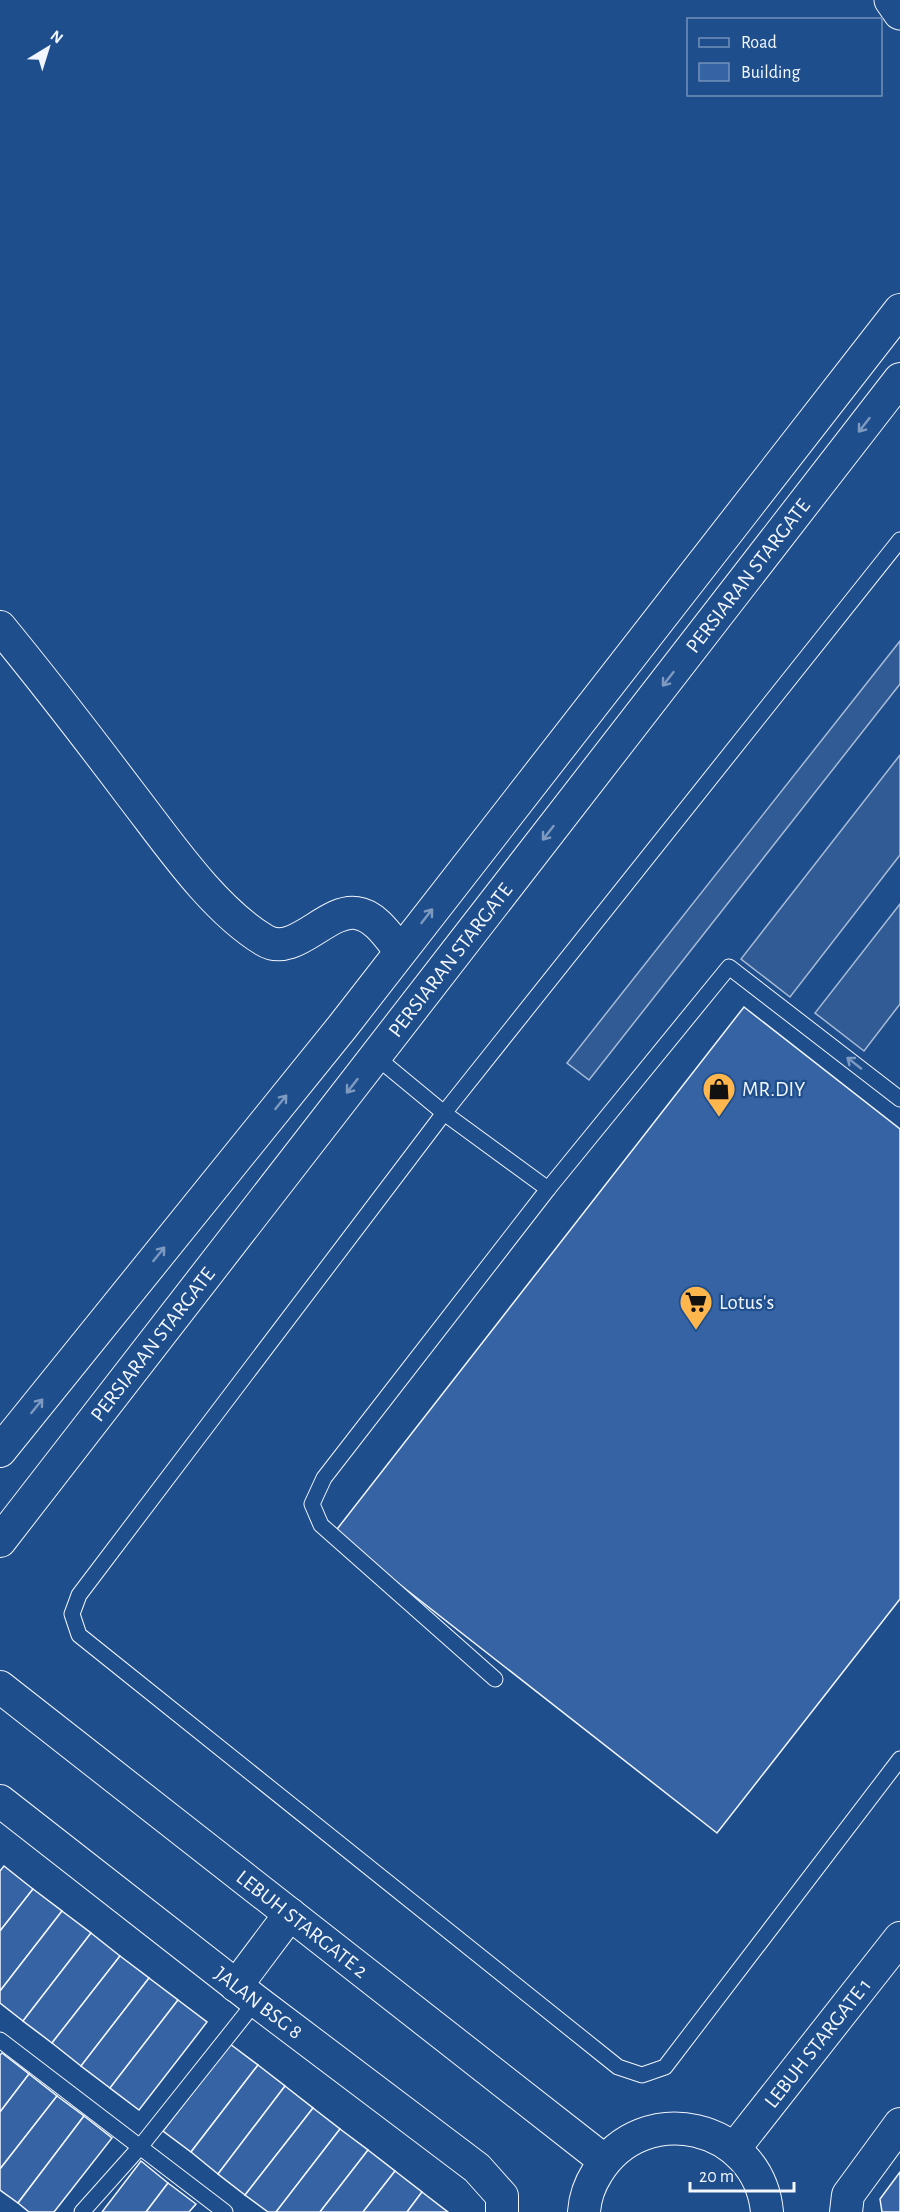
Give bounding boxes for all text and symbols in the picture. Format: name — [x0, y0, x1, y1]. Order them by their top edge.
north arrow — [18, 18, 78, 78]
legend — [687, 18, 882, 96]
text: N — [47, 27, 66, 47]
text: Road — [741, 34, 777, 52]
text: Building — [741, 64, 801, 82]
one-way arrow — [858, 416, 871, 432]
street label: PERSIARAN STARGATE — [682, 495, 814, 657]
one-way arrow — [661, 670, 674, 686]
one-way arrow — [542, 825, 555, 841]
street label: PERSIARAN STARGATE — [384, 879, 516, 1041]
one-way arrow — [421, 908, 434, 924]
one-way arrow — [846, 1056, 862, 1069]
shop icon: MR.DIY — [701, 1071, 737, 1118]
one-way arrow — [345, 1078, 358, 1094]
place label: MR.DIY — [742, 1079, 805, 1100]
one-way arrow — [275, 1094, 288, 1110]
one-way arrow — [152, 1247, 166, 1262]
street label: PERSIARAN STARGATE — [87, 1264, 219, 1425]
supermarket icon: Lotus's — [678, 1284, 714, 1331]
place label: Lotus's — [719, 1292, 774, 1313]
one-way arrow — [30, 1398, 43, 1414]
street label: LEBUH STARGATE 2 — [232, 1866, 372, 1982]
street label: JALAN BSG 8 — [210, 1963, 306, 2043]
street label: LEBUH STARGATE 1 — [761, 1975, 875, 2112]
scale bar — [690, 2155, 794, 2193]
text: 20 m — [699, 2168, 734, 2186]

